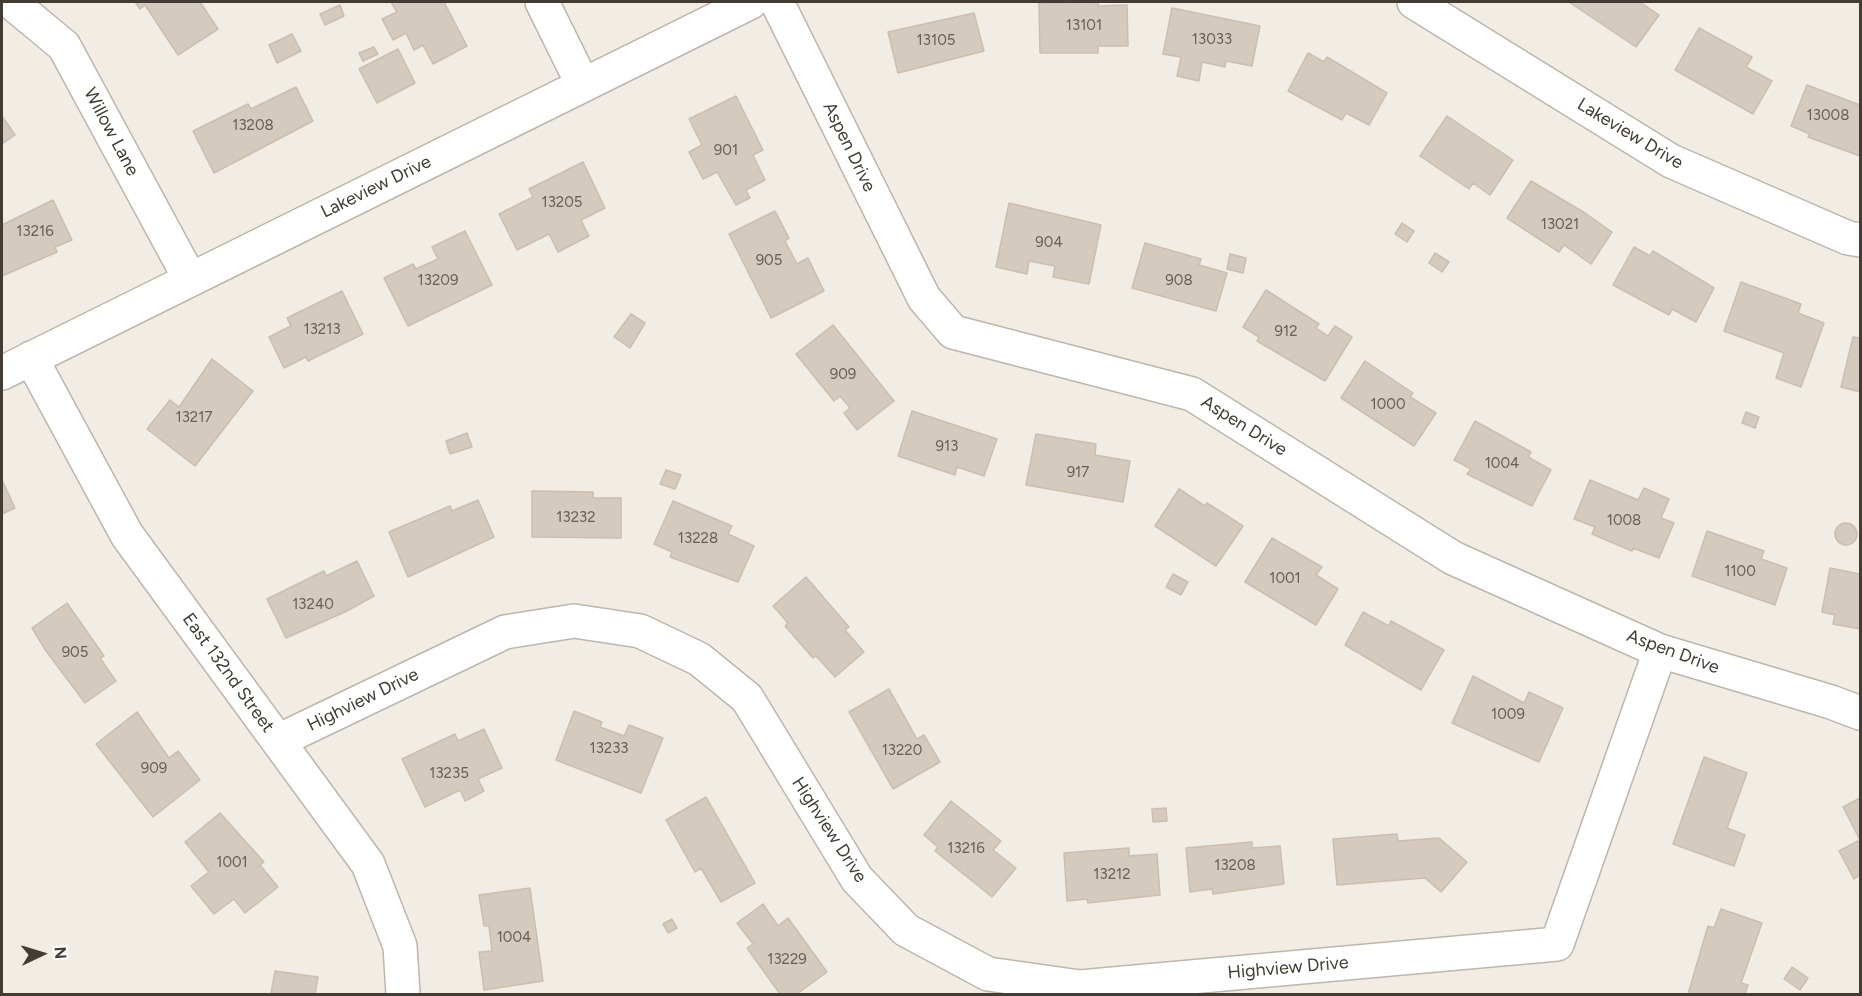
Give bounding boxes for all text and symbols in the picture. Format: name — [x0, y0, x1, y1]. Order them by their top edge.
house number: 13101 — [1066, 17, 1102, 35]
house number: 13033 — [1192, 31, 1232, 49]
house number: 13105 — [917, 32, 955, 50]
street label: Willow Lane — [79, 84, 143, 180]
street label: Lakeview Drive — [1573, 94, 1687, 174]
street label: Aspen Drive — [818, 99, 880, 195]
house number: 13008 — [1807, 107, 1849, 125]
house number: 13208 — [232, 117, 274, 135]
house number: 901 — [714, 142, 738, 160]
street label: Lakeview Drive — [317, 151, 435, 223]
house number: 13205 — [542, 194, 582, 212]
house number: 13021 — [1541, 216, 1579, 234]
house number: 13216 — [16, 223, 54, 241]
house number: 904 — [1035, 234, 1063, 252]
house number: 905 — [756, 252, 782, 270]
house number: 13209 — [418, 272, 458, 290]
house number: 908 — [1165, 272, 1193, 290]
house number: 13213 — [303, 321, 341, 339]
house number: 912 — [1274, 323, 1298, 341]
house number: 909 — [830, 366, 856, 384]
street label: Aspen Drive — [1197, 391, 1291, 461]
house number: 1000 — [1370, 396, 1406, 414]
house number: 13217 — [176, 409, 212, 427]
house number: 913 — [936, 438, 958, 456]
house number: 1004 — [1485, 455, 1519, 473]
house number: 917 — [1067, 464, 1089, 482]
house number: 13232 — [556, 509, 596, 527]
house number: 1008 — [1607, 512, 1641, 530]
house number: 13228 — [678, 530, 718, 548]
house number: 1100 — [1724, 563, 1756, 581]
house number: 1001 — [1269, 570, 1301, 588]
house number: 13240 — [292, 596, 334, 614]
street label: East 132nd Street — [177, 609, 279, 737]
street label: Aspen Drive — [1624, 625, 1722, 679]
house number: 905 — [62, 644, 88, 662]
street label: Highview Drive — [304, 664, 422, 736]
house number: 1009 — [1491, 706, 1525, 724]
house number: 13233 — [589, 740, 629, 758]
house number: 13220 — [882, 742, 922, 760]
house number: 909 — [141, 760, 167, 778]
house number: 13235 — [429, 765, 469, 783]
street label: Highview Drive — [787, 773, 871, 887]
house number: 13216 — [947, 840, 985, 858]
house number: 1001 — [216, 854, 248, 872]
house number: 13208 — [1214, 857, 1256, 875]
house number: 13212 — [1093, 866, 1131, 884]
north arrow — [12, 924, 72, 984]
house number: 1004 — [497, 929, 531, 947]
text: N — [51, 946, 70, 960]
house number: 13229 — [767, 951, 807, 969]
street label: Highview Drive — [1227, 952, 1349, 984]

